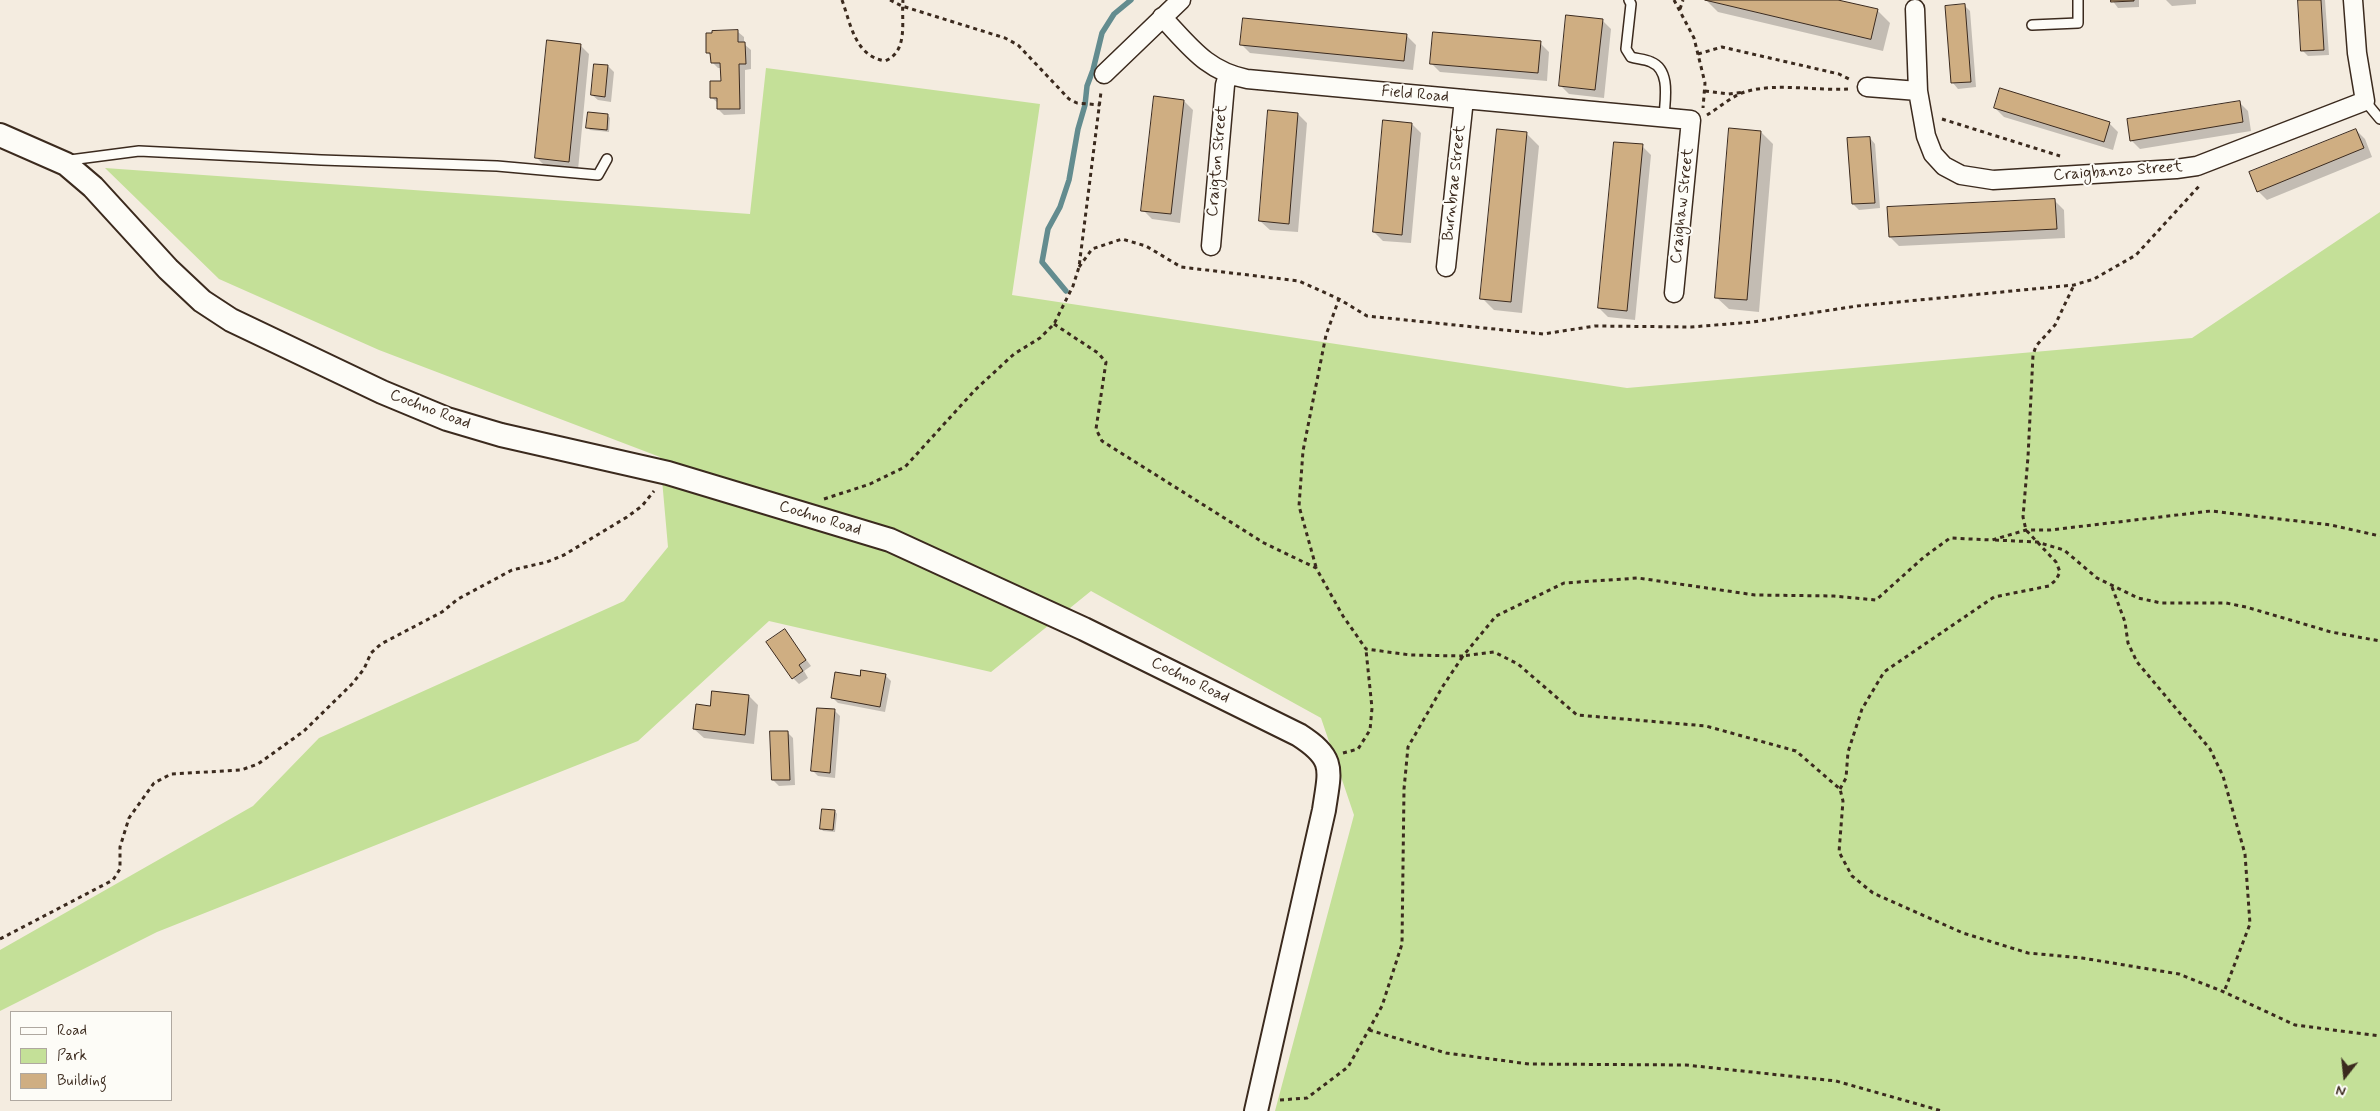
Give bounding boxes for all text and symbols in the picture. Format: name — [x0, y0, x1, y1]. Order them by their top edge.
street label: Field Road — [1380, 82, 1450, 108]
street label: Craigton Street — [1204, 104, 1232, 218]
street label: Burnbrae Street — [1439, 124, 1471, 242]
street label: Craighaw Street — [1667, 147, 1699, 265]
street label: Craigbanzo Street — [2053, 158, 2183, 186]
street label: Cochno Road — [387, 386, 473, 434]
street label: Cochno Road — [776, 497, 864, 541]
street label: Cochno Road — [1148, 654, 1232, 708]
legend — [10, 1011, 172, 1101]
text: Road — [57, 1021, 87, 1041]
text: Park — [57, 1046, 87, 1066]
north arrow — [2320, 1051, 2370, 1101]
text: Building — [57, 1071, 107, 1091]
text: N — [2334, 1080, 2348, 1100]

